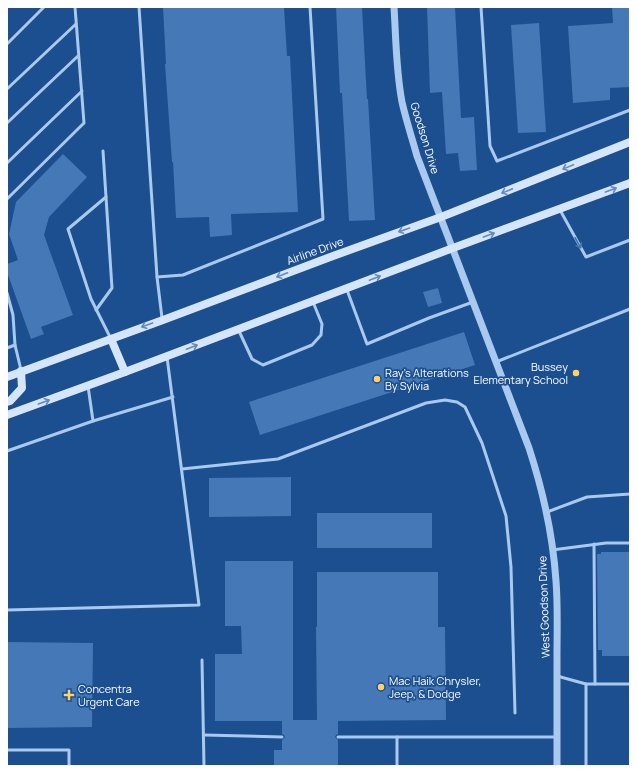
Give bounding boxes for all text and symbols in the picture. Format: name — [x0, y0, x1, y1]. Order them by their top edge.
street label: Goodson Drive — [407, 100, 444, 176]
one-way arrow — [562, 163, 574, 171]
one-way arrow — [605, 185, 617, 193]
one-way arrow — [502, 188, 514, 195]
one-way arrow — [399, 227, 411, 235]
one-way arrow — [483, 230, 495, 238]
street label: Airline Drive — [284, 233, 346, 268]
one-way arrow — [575, 237, 583, 249]
one-way arrow — [277, 271, 289, 279]
one-way arrow — [368, 273, 380, 281]
one-way arrow — [142, 322, 154, 330]
one-way arrow — [185, 342, 197, 350]
place label: Bussey Elementary School — [473, 359, 568, 387]
place label: Ray's Alterations By Sylvia — [385, 365, 469, 393]
marker: Bussey Elementary School — [571, 368, 581, 378]
marker: Ray's Alterations By Sylvia — [372, 374, 382, 384]
one-way arrow — [37, 397, 49, 405]
street label: West Goodson Drive — [534, 555, 553, 658]
place label: Mac Haik Chrysler, Jeep, & Dodge — [389, 673, 481, 701]
place label: Concentra Urgent Care — [78, 681, 140, 709]
marker: Mac Haik Chrysler, Jeep, & Dodge — [376, 682, 386, 692]
marker: Concentra Urgent Care — [63, 689, 75, 701]

